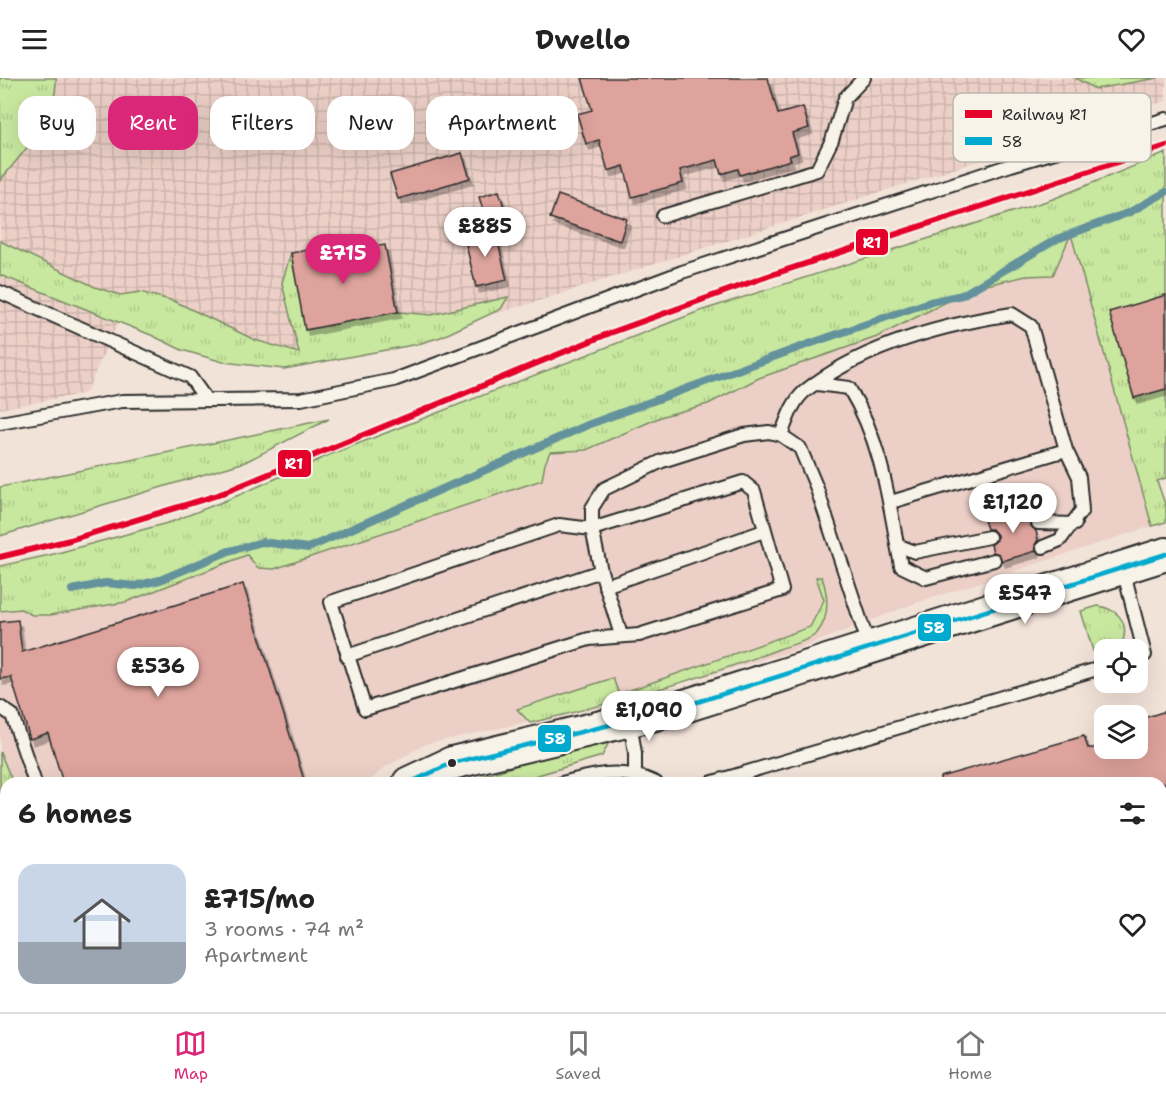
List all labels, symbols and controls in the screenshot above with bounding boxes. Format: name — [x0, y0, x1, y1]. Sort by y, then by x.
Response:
text: Dwello — [535, 21, 631, 58]
icon: menu — [18, 23, 51, 56]
icon: heart — [1115, 23, 1148, 56]
legend — [953, 93, 1151, 162]
chip: Buy — [18, 96, 96, 150]
chip: Rent — [108, 96, 198, 150]
chip: Filters — [210, 96, 315, 150]
chip: New — [327, 96, 414, 150]
chip: Apartment — [426, 96, 578, 150]
text: Railway R1 — [1002, 104, 1087, 125]
text: 58 — [1002, 131, 1023, 152]
pin: £885 — [449, 207, 521, 258]
text: £885 — [458, 213, 512, 239]
line badge: R1 — [855, 228, 889, 256]
text: R1 — [863, 232, 881, 253]
pin: £715 — [307, 234, 379, 285]
text: £715 — [319, 240, 367, 266]
line badge: R1 — [277, 449, 312, 478]
text: R1 — [285, 453, 303, 474]
pin: £1,120 — [964, 483, 1062, 534]
text: £1,120 — [983, 489, 1043, 515]
pin: £547 — [989, 574, 1061, 625]
text: £547 — [998, 580, 1052, 606]
line badge: 58 — [917, 613, 952, 642]
text: 58 — [923, 617, 945, 638]
map controls — [1094, 639, 1148, 759]
button: locate — [1094, 639, 1148, 693]
pin: £536 — [122, 647, 194, 698]
text: £536 — [131, 653, 185, 679]
pin: £1,090 — [600, 691, 698, 742]
text: £1,090 — [615, 697, 683, 723]
button: layers — [1094, 705, 1148, 759]
line badge: 58 — [537, 724, 572, 753]
text: 58 — [544, 728, 566, 749]
unlabelled marker — [446, 757, 458, 769]
text: 6 homes — [18, 796, 132, 831]
icon: filters — [1116, 797, 1149, 830]
text: £715/mo — [204, 881, 315, 916]
icon: home — [66, 888, 138, 960]
icon: heart — [1116, 908, 1149, 941]
text: 3 rooms · 74 m² — [204, 916, 364, 942]
text: Apartment — [204, 942, 308, 968]
tab: Map — [174, 1027, 208, 1084]
tab: Saved — [555, 1027, 601, 1084]
tab: Home — [948, 1027, 992, 1084]

